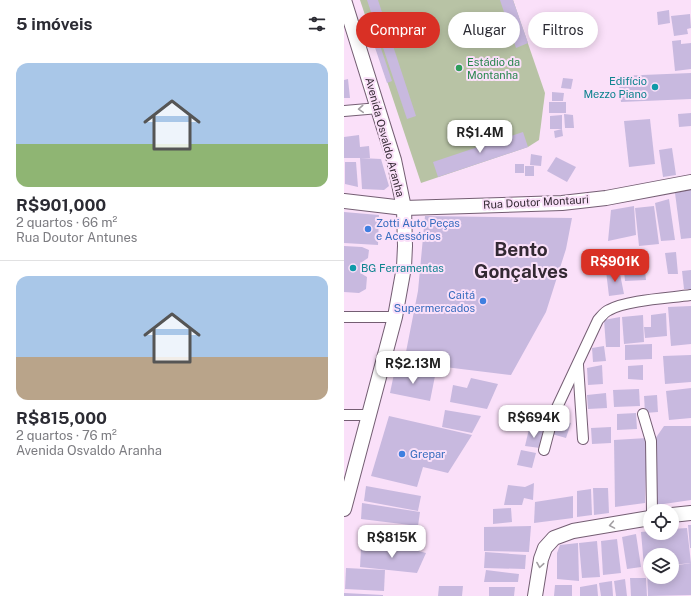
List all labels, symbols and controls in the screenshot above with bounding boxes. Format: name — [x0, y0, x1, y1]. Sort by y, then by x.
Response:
chip: Comprar — [356, 12, 440, 48]
chip: Alugar — [448, 12, 520, 48]
chip: Filtros — [528, 12, 598, 48]
icon: filters — [306, 13, 328, 35]
text: 5 imóveis — [16, 14, 93, 34]
place label: Estádio da Montanha — [467, 56, 520, 81]
marker: Estádio da Montanha — [454, 63, 464, 73]
place label: Edifício Mezzo Piano — [583, 75, 647, 100]
street label: Avenida Osvaldo Aranha — [363, 76, 407, 198]
marker: Edifício Mezzo Piano — [650, 82, 660, 92]
icon: home — [136, 89, 208, 161]
one-way arrow — [358, 105, 364, 114]
pin: R$1.4M — [447, 120, 513, 154]
text: R$1.4M — [456, 125, 504, 140]
street label: Rua Doutor Montauri — [483, 193, 589, 211]
text: R$901,000 — [16, 195, 106, 215]
text: 2 quartos · 66 m² — [16, 215, 117, 230]
place label: Zotti Auto Peças e Acessórios — [376, 217, 460, 242]
marker: Zotti Auto Peças e Acessórios — [363, 224, 373, 234]
text: Rua Doutor Antunes — [16, 230, 137, 245]
district label: Bento Gonçalves — [474, 238, 568, 282]
pin: R$901K — [582, 249, 648, 283]
text: R$901K — [590, 254, 640, 269]
place label: BG Ferramentas — [361, 262, 444, 274]
marker: BG Ferramentas — [348, 263, 358, 273]
place label: Caitá Supermercados — [394, 289, 475, 314]
marker: Caitá Supermercados — [478, 296, 488, 306]
icon: home — [136, 302, 208, 374]
pin: R$2.13M — [376, 351, 450, 385]
text: R$2.13M — [385, 356, 441, 371]
pin: R$694K — [501, 405, 567, 439]
text: R$815,000 — [16, 408, 107, 428]
text: R$694K — [508, 410, 560, 425]
text: 2 quartos · 76 m² — [16, 428, 117, 443]
text: Avenida Osvaldo Aranha — [16, 443, 162, 458]
place label: Grepar — [410, 448, 445, 460]
marker: Grepar — [397, 449, 407, 459]
map controls — [643, 504, 679, 584]
button: locate — [643, 504, 679, 540]
one-way arrow — [608, 520, 615, 528]
pin: R$815K — [359, 525, 425, 559]
text: R$815K — [367, 530, 417, 545]
button: layers — [643, 548, 679, 584]
one-way arrow — [536, 562, 545, 568]

